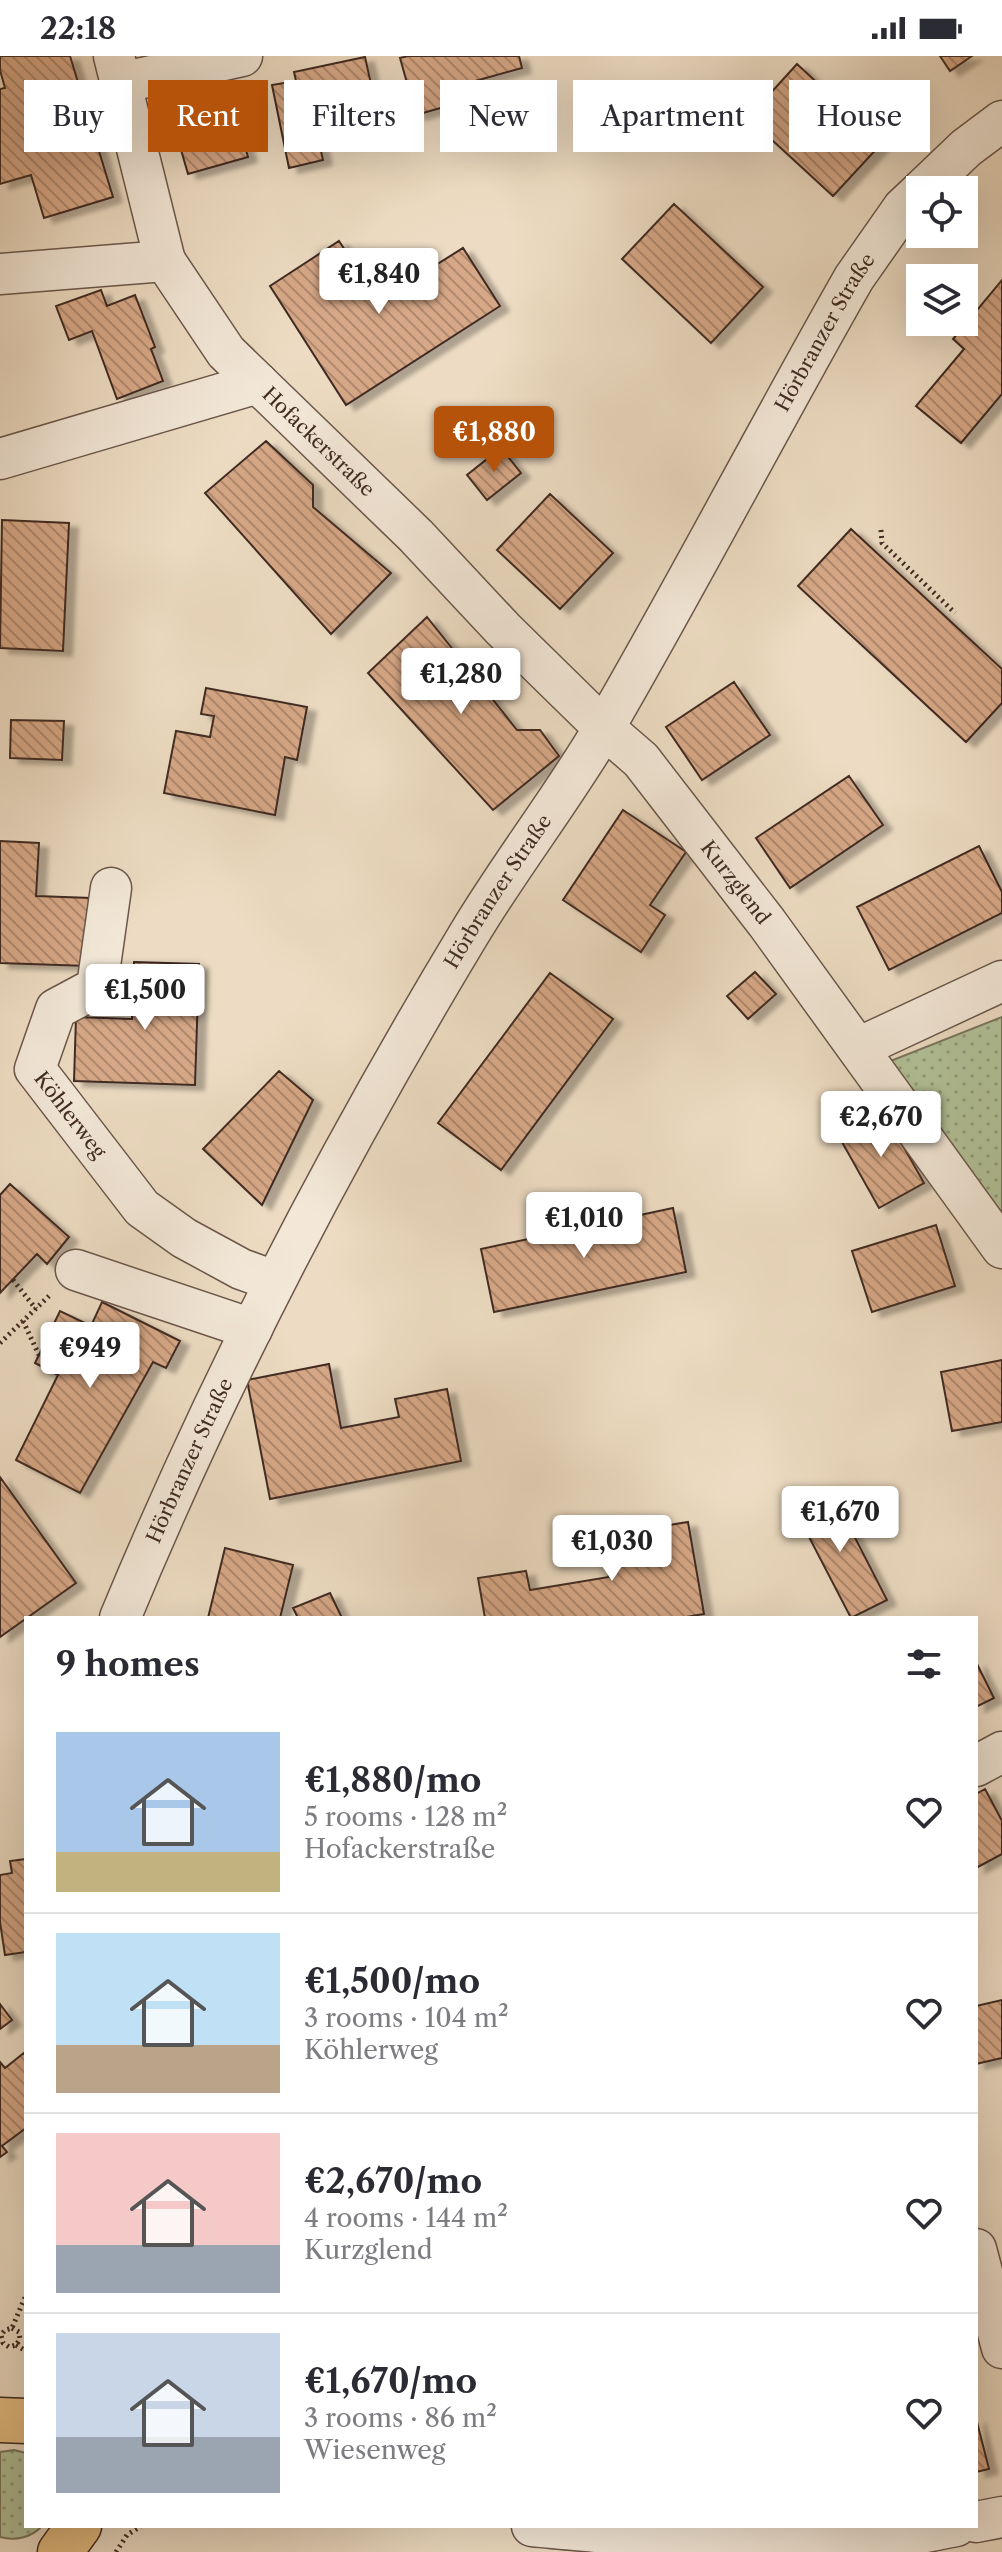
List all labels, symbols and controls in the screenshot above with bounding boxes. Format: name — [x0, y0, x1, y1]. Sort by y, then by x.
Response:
text: 22:18 — [40, 10, 116, 47]
chip: Buy — [24, 80, 132, 152]
chip: Rent — [148, 80, 268, 152]
chip: Filters — [284, 80, 424, 152]
chip: New — [440, 80, 557, 152]
chip: Apartment — [573, 80, 773, 152]
chip: House — [789, 80, 930, 152]
map controls — [906, 176, 978, 336]
button: locate — [906, 176, 978, 248]
pin: €1,840 — [314, 248, 444, 316]
street label: Hörbranzer Straße — [770, 248, 880, 416]
text: €1,840 — [337, 258, 421, 290]
button: layers — [906, 264, 978, 336]
street label: Hofackerstraße — [257, 382, 380, 502]
pin: €1,880 — [429, 406, 559, 474]
text: €1,880 — [452, 416, 536, 448]
pin: €1,280 — [396, 648, 526, 716]
text: €1,280 — [419, 658, 503, 690]
street label: Hörbranzer Straße — [439, 810, 557, 973]
street label: Kurzglend — [696, 836, 775, 929]
pin: €1,500 — [80, 964, 210, 1032]
text: €1,500 — [104, 974, 186, 1006]
street label: Köhlerweg — [29, 1067, 112, 1163]
pin: €2,670 — [816, 1091, 946, 1159]
text: €2,670 — [839, 1101, 923, 1133]
pin: €1,010 — [519, 1192, 649, 1260]
text: €1,010 — [544, 1202, 624, 1234]
pin: €949 — [43, 1322, 137, 1390]
text: €949 — [59, 1332, 121, 1364]
street label: Hörbranzer Straße — [141, 1374, 238, 1547]
pin: €1,670 — [775, 1486, 905, 1554]
text: €1,670 — [800, 1496, 880, 1528]
pin: €1,030 — [547, 1515, 677, 1583]
text: €1,030 — [571, 1525, 653, 1557]
icon: filters — [902, 1642, 946, 1686]
text: 9 homes — [56, 1643, 200, 1685]
text: €1,880/mo — [304, 1759, 481, 1801]
icon: home — [120, 1764, 216, 1860]
icon: heart — [902, 1790, 946, 1834]
text: 5 rooms · 128 m² — [304, 1801, 507, 1833]
text: Hofackerstraße — [304, 1833, 495, 1865]
text: €1,500/mo — [304, 1960, 480, 2002]
icon: home — [120, 1965, 216, 2061]
icon: heart — [902, 1991, 946, 2035]
text: 3 rooms · 104 m² — [304, 2002, 509, 2034]
text: Köhlerweg — [304, 2034, 438, 2066]
text: €2,670/mo — [304, 2160, 482, 2202]
icon: home — [120, 2165, 216, 2261]
icon: heart — [902, 2191, 946, 2235]
text: 4 rooms · 144 m² — [304, 2202, 508, 2234]
text: Kurzglend — [304, 2234, 433, 2266]
text: €1,670/mo — [304, 2360, 477, 2402]
icon: home — [120, 2365, 216, 2461]
icon: heart — [902, 2391, 946, 2435]
text: 3 rooms · 86 m² — [304, 2402, 497, 2434]
text: Wiesenweg — [304, 2434, 446, 2466]

